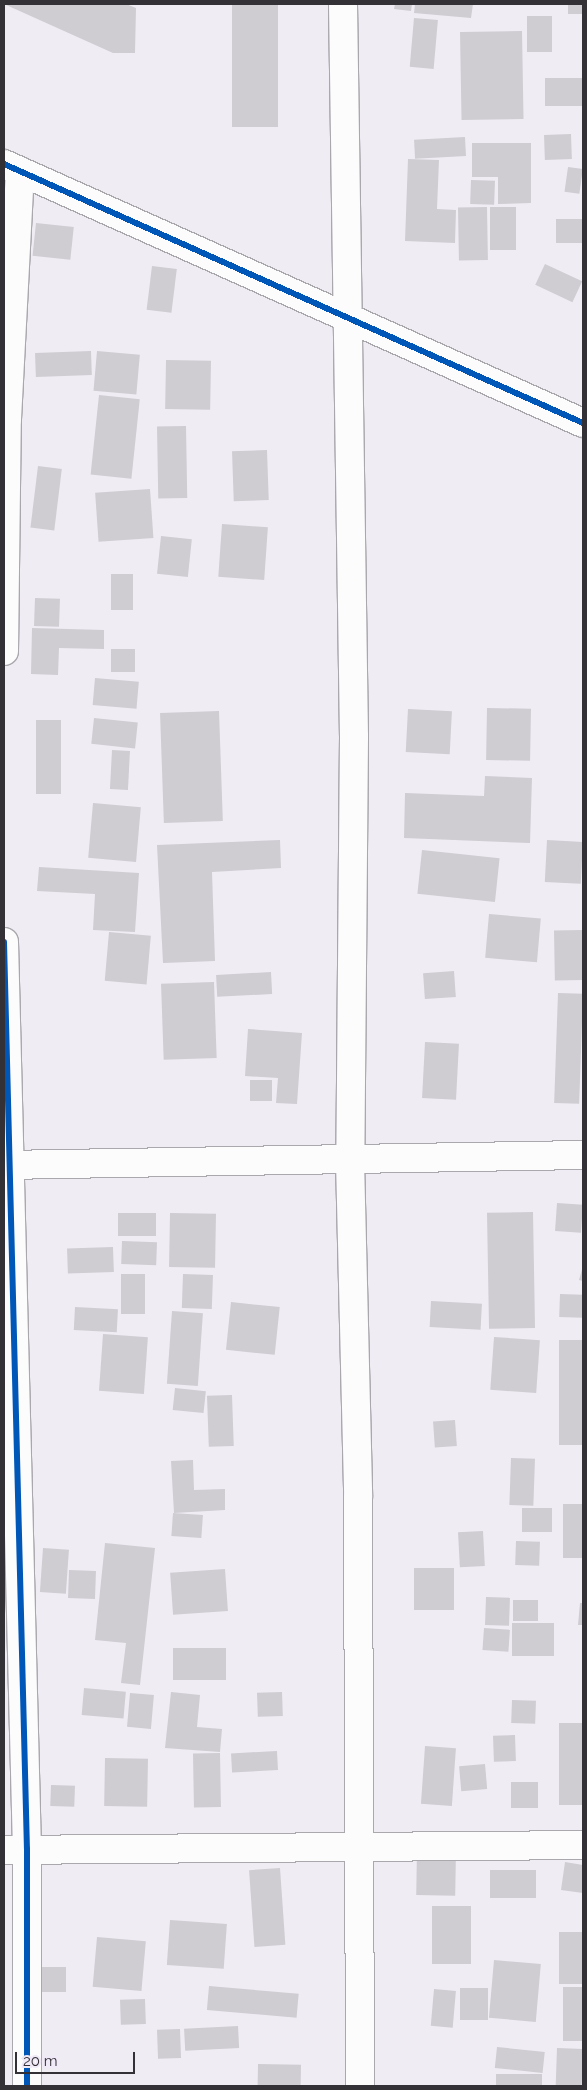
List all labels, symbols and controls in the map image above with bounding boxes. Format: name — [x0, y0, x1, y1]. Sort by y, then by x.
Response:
scale bar — [18, 2042, 138, 2074]
text: 20 m — [23, 2052, 58, 2070]

